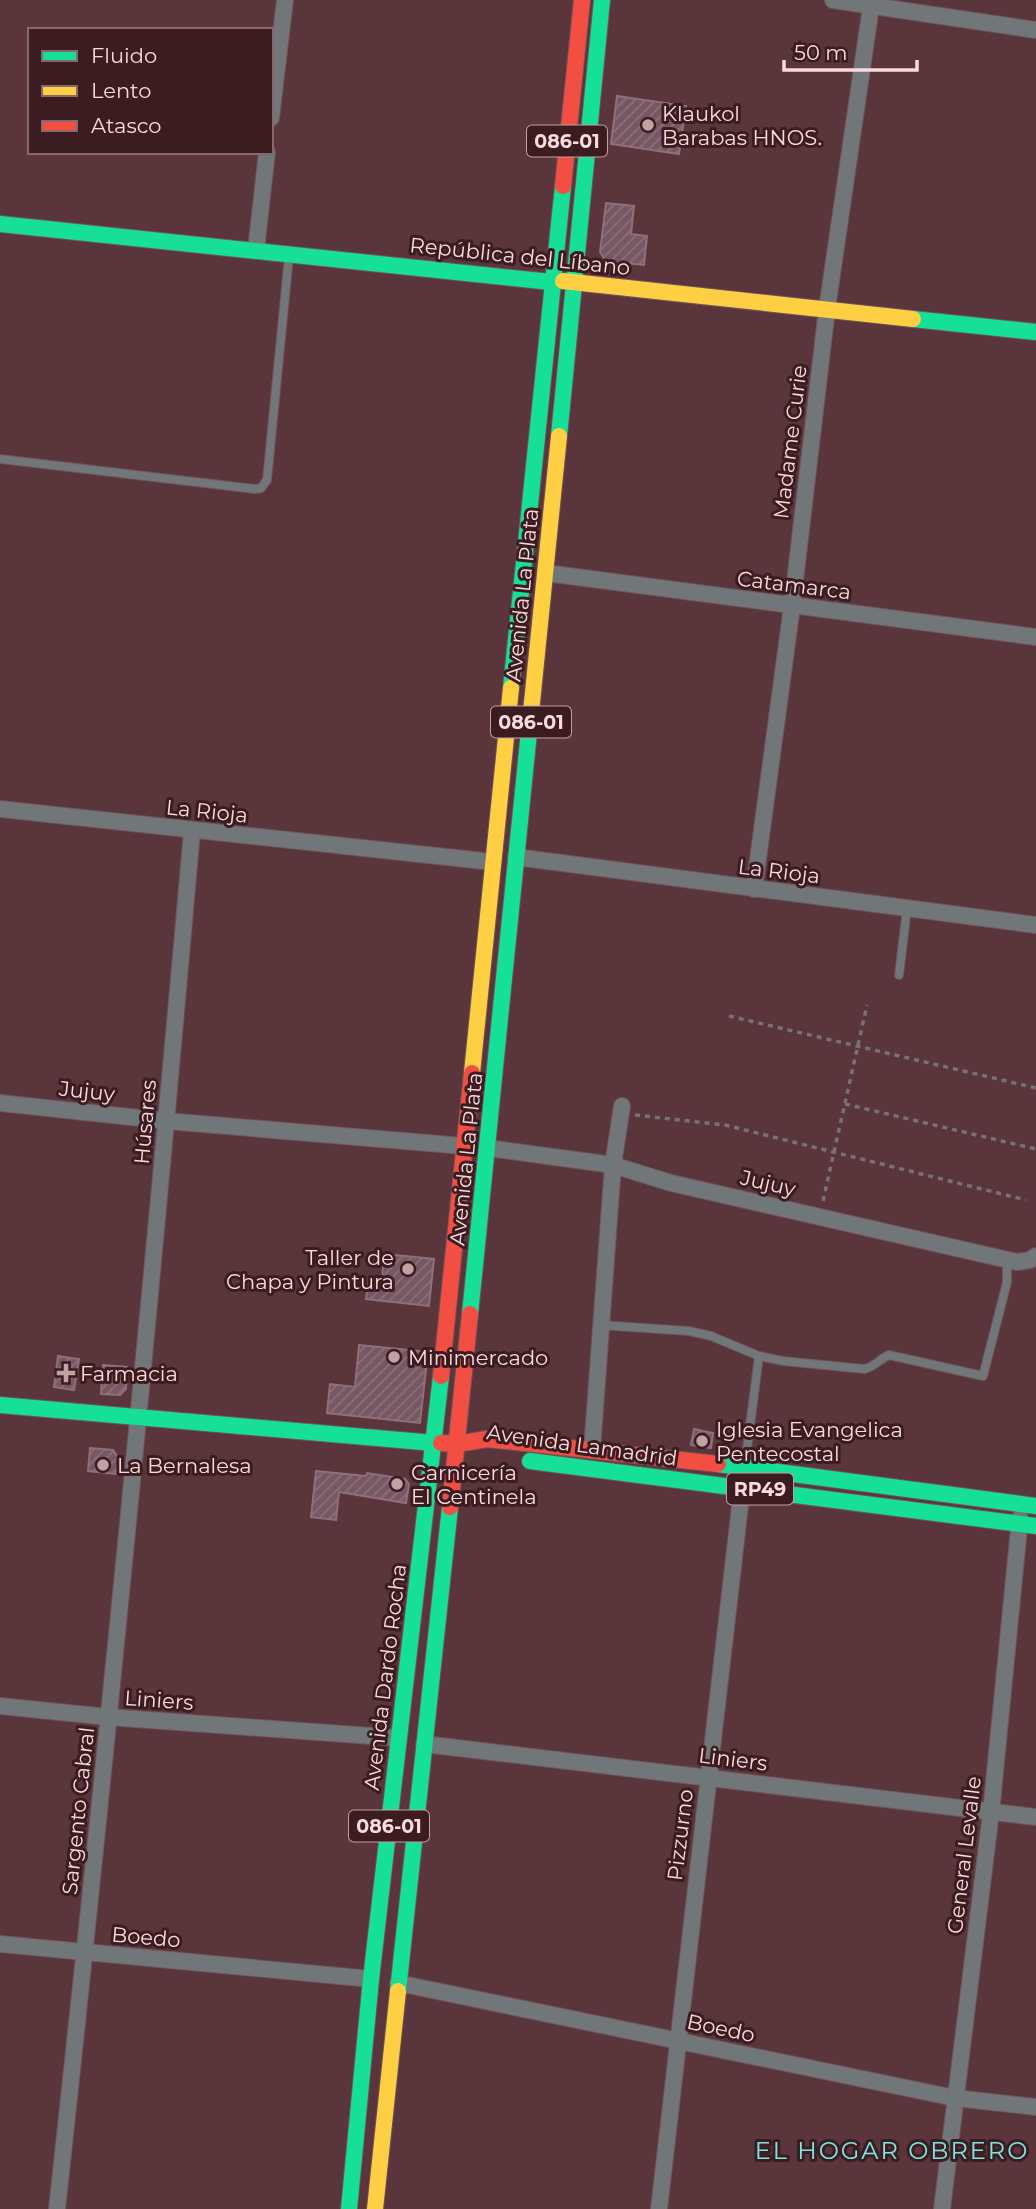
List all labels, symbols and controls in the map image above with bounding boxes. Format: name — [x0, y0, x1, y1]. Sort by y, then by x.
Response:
legend — [28, 28, 273, 154]
scale bar — [784, 28, 917, 72]
text: 50 m — [794, 40, 848, 65]
text: Fluido — [91, 43, 157, 68]
text: Lento — [91, 78, 151, 103]
place label: Klaukol Barabas HNOS. — [662, 101, 822, 150]
text: Atasco — [91, 113, 162, 138]
marker: Klaukol Barabas HNOS. — [640, 117, 656, 133]
road number: 086-01 — [527, 125, 607, 156]
street label: República del Líbano — [409, 232, 631, 280]
street label: Madame Curie — [768, 364, 812, 520]
street label: Avenida La Plata — [500, 507, 544, 683]
street label: Catamarca — [736, 566, 852, 604]
road number: 086-01 — [491, 706, 571, 737]
street label: La Rioja — [165, 794, 249, 828]
street label: La Rioja — [737, 854, 821, 888]
street label: Avenida La Plata — [444, 1071, 488, 1247]
street label: Jujuy — [57, 1076, 117, 1106]
street label: Húsares — [129, 1079, 161, 1165]
street label: Jujuy — [737, 1164, 799, 1202]
place label: Taller de Chapa y Pintura — [226, 1245, 394, 1294]
marker: Taller de Chapa y Pintura — [400, 1261, 416, 1277]
place label: Minimercado — [408, 1345, 548, 1370]
marker: Minimercado — [386, 1349, 402, 1365]
place label: Farmacia — [80, 1361, 178, 1386]
marker: Farmacia — [58, 1365, 74, 1381]
place label: Iglesia Evangelica Pentecostal — [716, 1417, 903, 1466]
street label: Avenida Lamadrid — [485, 1419, 679, 1471]
marker: Iglesia Evangelica Pentecostal — [694, 1433, 710, 1449]
place label: La Bernalesa — [117, 1453, 252, 1478]
marker: La Bernalesa — [95, 1457, 111, 1473]
place label: Carnicería El Centinela — [411, 1460, 537, 1509]
road number: RP49 — [727, 1474, 793, 1504]
marker: Carnicería El Centinela — [389, 1476, 405, 1492]
street label: Avenida Dardo Rocha — [359, 1563, 411, 1791]
street label: Liniers — [124, 1685, 194, 1715]
street label: Sargento Cabral — [57, 1726, 99, 1896]
street label: Liniers — [697, 1742, 769, 1776]
street label: General Levalle — [942, 1775, 986, 1935]
street label: Pizzurno — [662, 1788, 698, 1882]
road number: 086-01 — [349, 1810, 429, 1842]
street label: Boedo — [110, 1922, 182, 1952]
street label: Boedo — [685, 2009, 757, 2047]
district label: EL HOGAR OBRERO — [755, 2136, 1029, 2165]

